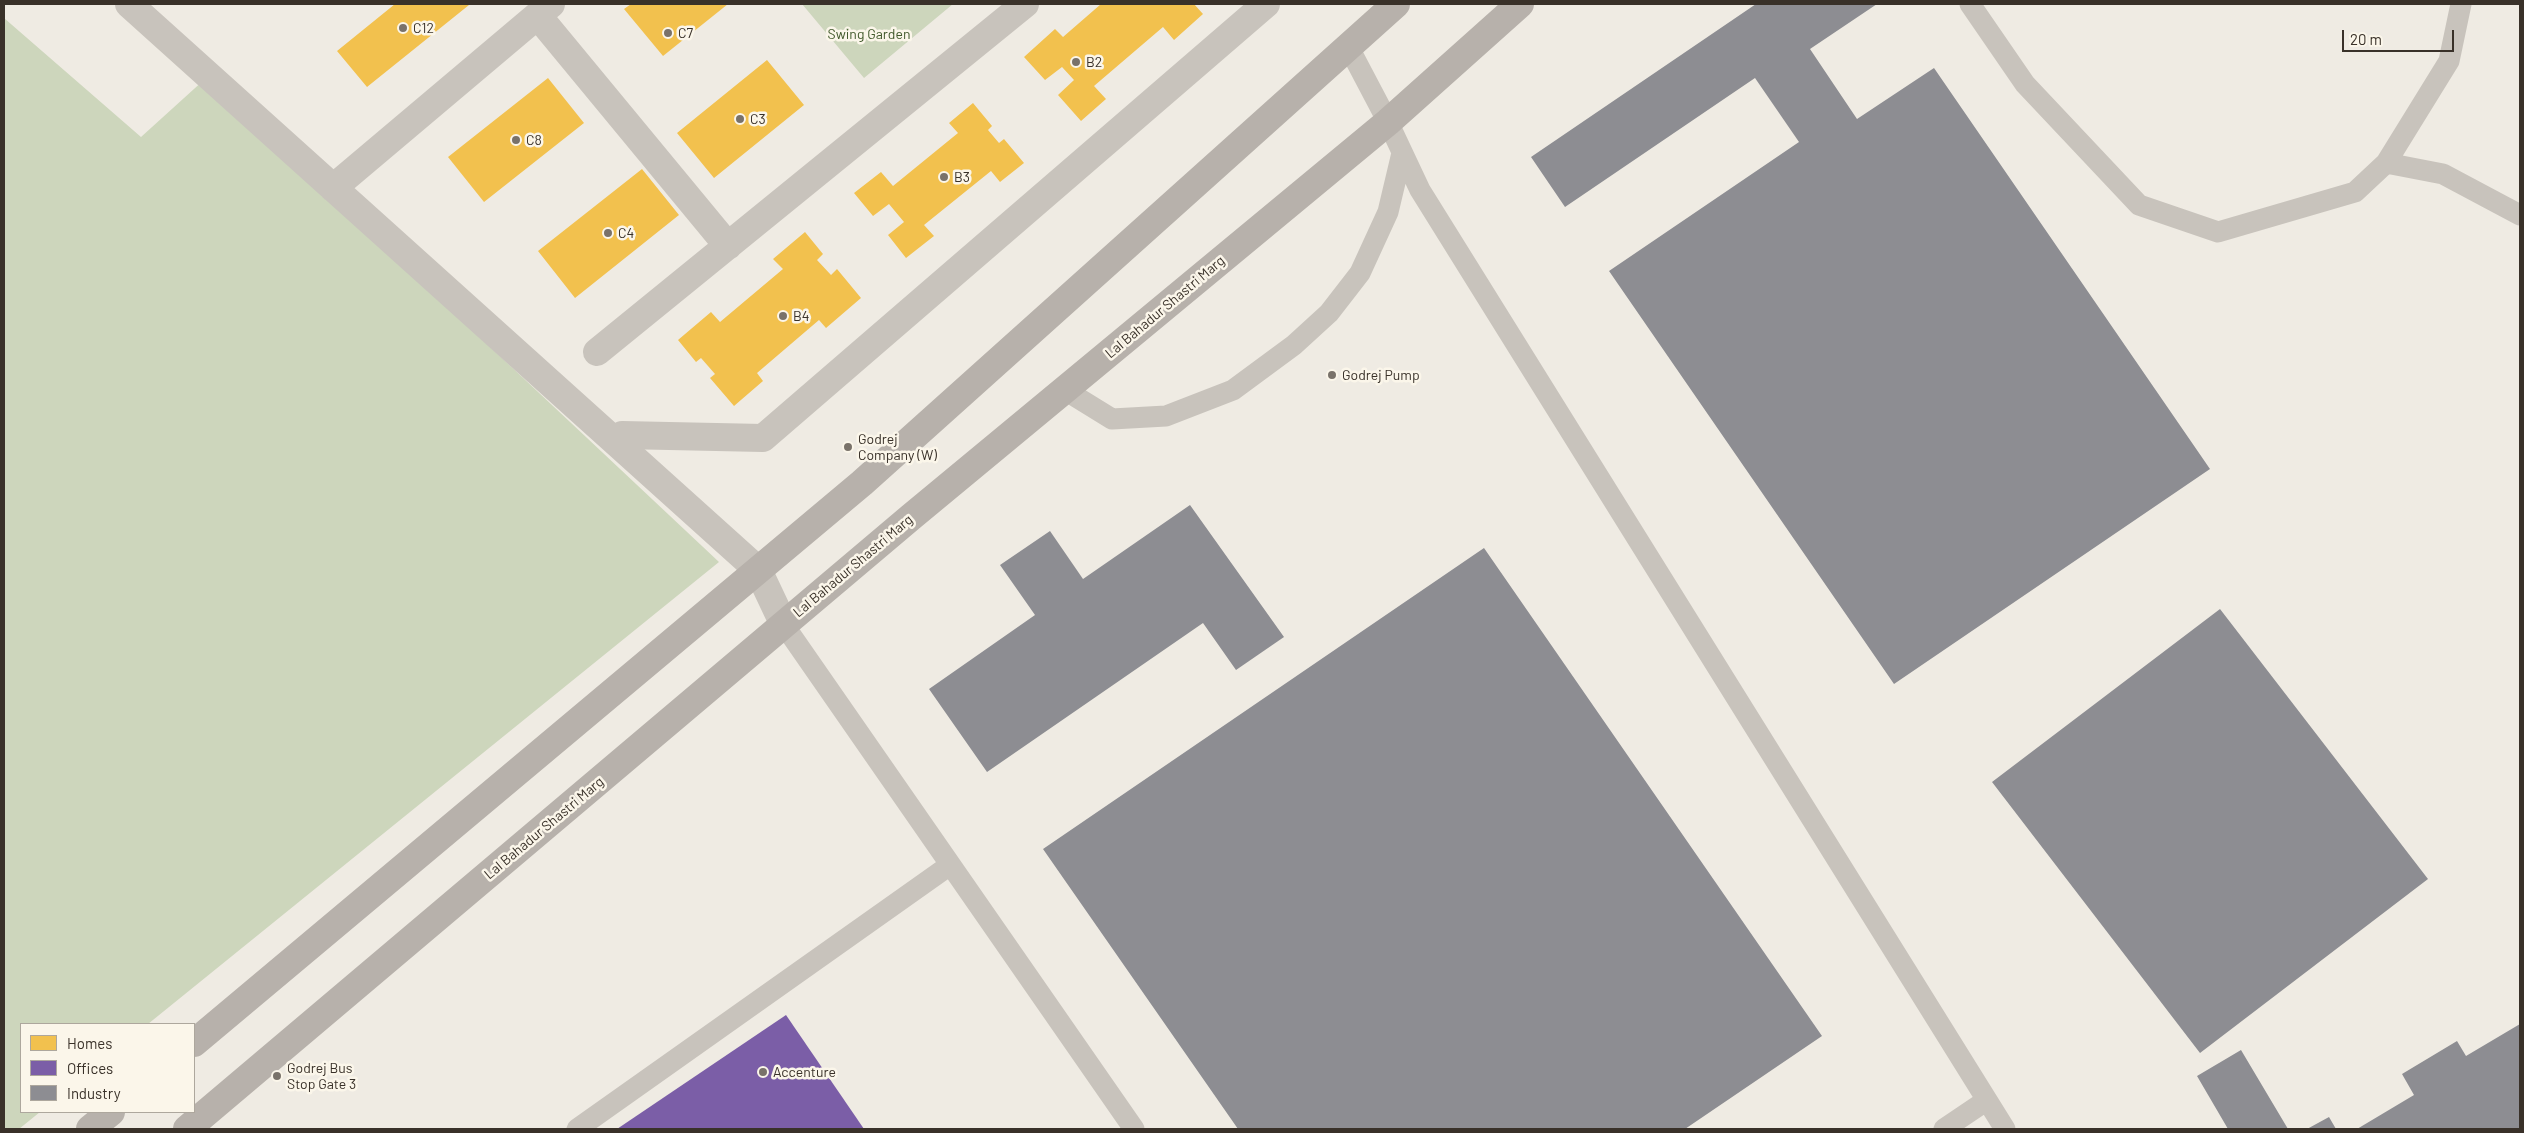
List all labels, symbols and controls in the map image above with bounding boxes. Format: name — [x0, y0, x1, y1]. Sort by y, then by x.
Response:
place label: C12 — [413, 20, 434, 36]
scale bar — [2344, 20, 2456, 52]
marker: C12 — [397, 22, 409, 34]
place label: C7 — [678, 25, 693, 41]
park label: Swing Garden — [828, 26, 910, 42]
marker: C7 — [662, 27, 674, 39]
text: 20 m — [2350, 30, 2382, 48]
place label: B2 — [1086, 54, 1102, 70]
marker: B2 — [1070, 56, 1082, 68]
place label: C3 — [750, 111, 766, 127]
marker: C3 — [734, 113, 746, 125]
place label: C8 — [526, 132, 542, 148]
marker: C8 — [510, 134, 522, 146]
place label: B3 — [954, 169, 970, 185]
marker: B3 — [938, 171, 950, 183]
place label: C4 — [618, 225, 634, 241]
marker: C4 — [602, 227, 614, 239]
street label: Lal Bahadur Shastri Marg — [1102, 252, 1228, 362]
place label: B4 — [793, 308, 809, 324]
marker: B4 — [777, 310, 789, 322]
place label: Godrej Pump — [1342, 367, 1420, 383]
marker: Godrej Pump — [1326, 369, 1338, 381]
place label: Godrej Company (W) — [858, 431, 937, 464]
marker: Godrej Company (W) — [842, 441, 854, 453]
street label: Lal Bahadur Shastri Marg — [790, 511, 916, 621]
street label: Lal Bahadur Shastri Marg — [481, 773, 607, 883]
legend — [20, 1023, 195, 1113]
text: Homes — [67, 1034, 112, 1052]
text: Offices — [67, 1059, 113, 1077]
place label: Godrej Bus Stop Gate 3 — [287, 1060, 356, 1092]
place label: Accenture — [773, 1064, 836, 1080]
marker: Accenture — [757, 1066, 769, 1078]
marker: Godrej Bus Stop Gate 3 — [271, 1070, 283, 1082]
text: Industry — [67, 1084, 121, 1102]

